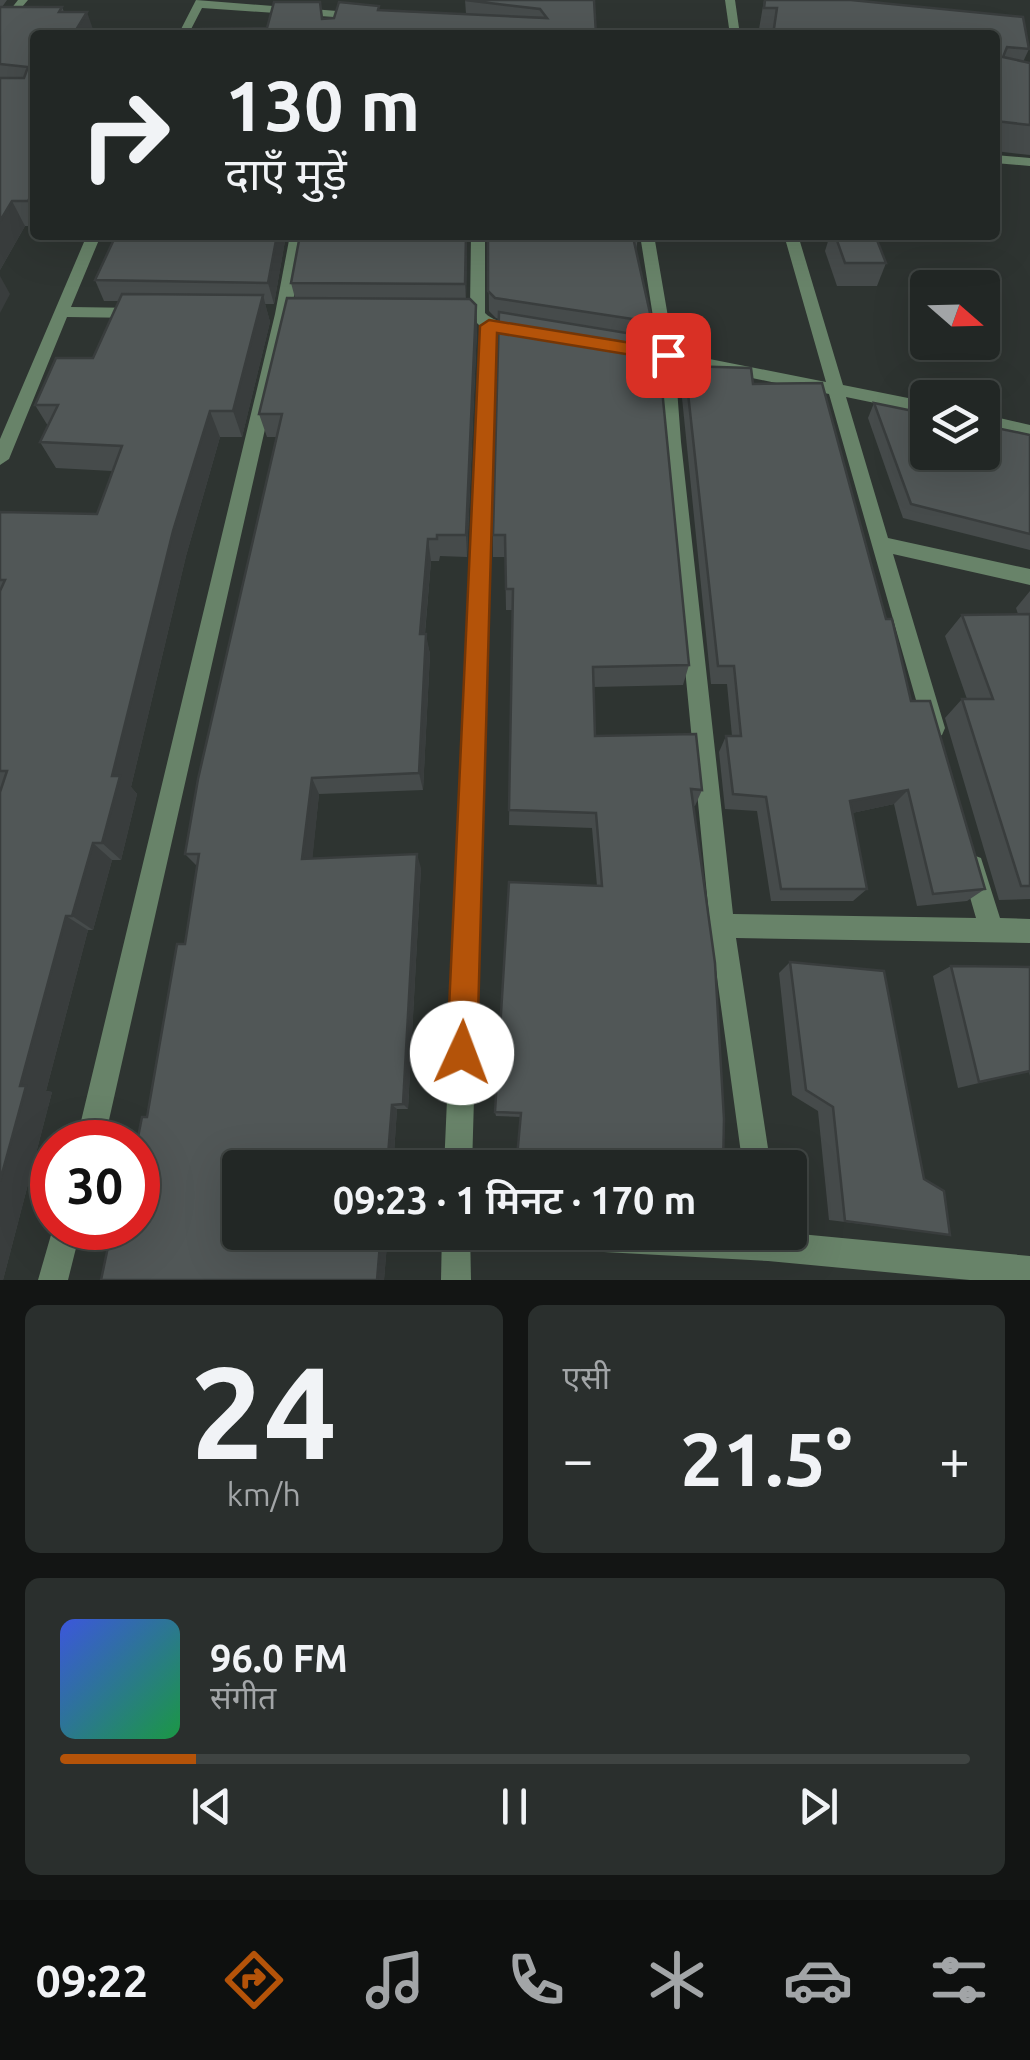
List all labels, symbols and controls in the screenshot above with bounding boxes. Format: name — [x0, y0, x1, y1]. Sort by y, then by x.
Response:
text: 130 m — [225, 66, 420, 144]
icon: right — [60, 70, 190, 200]
text: दाएँ मुड़ें — [225, 148, 347, 199]
north arrow — [910, 270, 1000, 360]
map controls — [910, 270, 1000, 470]
pin — [626, 313, 711, 398]
icon: arrive — [641, 328, 696, 383]
button: layers — [910, 380, 1000, 470]
position arrow — [410, 1001, 514, 1105]
speed limit sign: 30 — [30, 1120, 160, 1250]
text: 09:23 · 1 मिनट · 170 m — [333, 1179, 696, 1221]
text: 24 — [190, 1338, 337, 1484]
text: एसी — [563, 1359, 610, 1395]
text: 21.5° — [680, 1416, 852, 1500]
text: − — [563, 1428, 594, 1489]
text: + — [939, 1428, 970, 1489]
text: km/h — [227, 1476, 301, 1512]
text: 96.0 FM — [210, 1637, 348, 1679]
text: संगीत — [210, 1679, 276, 1715]
icon: previous — [184, 1779, 239, 1834]
icon: pause — [487, 1779, 542, 1834]
icon: next — [791, 1779, 846, 1834]
icon: directions — [219, 1945, 289, 2015]
icon: music — [360, 1945, 430, 2015]
icon: phone — [501, 1945, 571, 2015]
icon: climate — [642, 1945, 712, 2015]
icon: car — [783, 1945, 853, 2015]
icon: filters — [924, 1945, 994, 2015]
text: 09:22 — [36, 1955, 148, 2006]

